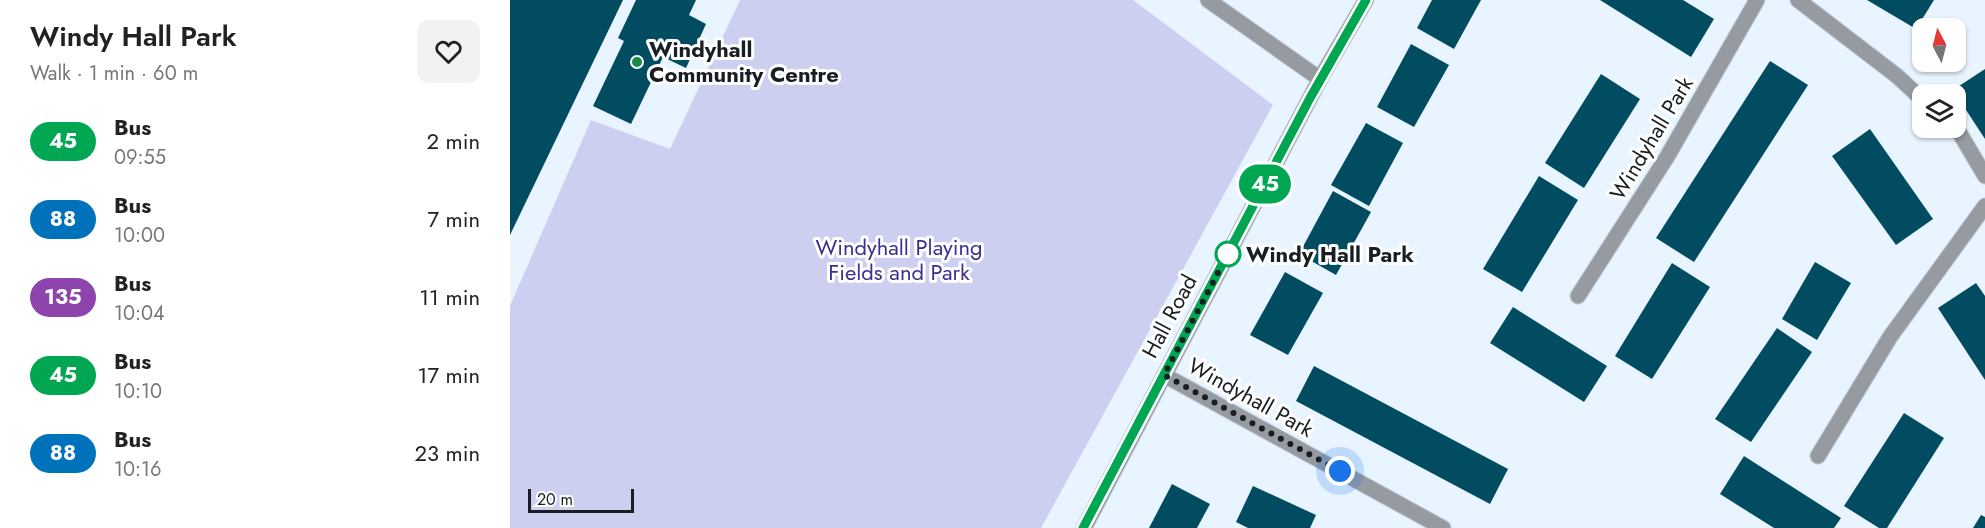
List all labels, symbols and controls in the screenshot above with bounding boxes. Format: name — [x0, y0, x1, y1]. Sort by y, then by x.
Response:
text: Windy Hall Park — [30, 16, 237, 57]
north arrow — [1912, 18, 1966, 72]
map controls — [1912, 18, 1966, 138]
button: heart — [417, 20, 480, 83]
place label: Windyhall Community Centre — [649, 33, 839, 90]
marker: Windyhall Community Centre — [630, 55, 644, 69]
text: Walk · 1 min · 60 m — [30, 59, 198, 88]
street label: Windyhall Park — [1601, 70, 1701, 206]
button: layers — [1912, 84, 1966, 138]
text: Bus — [114, 111, 151, 143]
text: 2 min — [426, 125, 480, 157]
text: 45 — [49, 126, 77, 156]
text: 09:55 — [114, 143, 166, 172]
line badge: 45 — [1238, 164, 1292, 204]
text: 45 — [1251, 169, 1279, 199]
text: Bus — [114, 189, 151, 221]
text: 7 min — [427, 203, 480, 235]
text: 88 — [50, 204, 76, 234]
text: 10:00 — [114, 221, 165, 250]
park label: Windyhall Playing Fields and Park — [815, 231, 983, 288]
place label: Windy Hall Park — [1246, 238, 1414, 270]
marker: Windy Hall Park — [1215, 241, 1241, 267]
text: Bus — [114, 267, 151, 299]
street label: Hall Road — [1134, 269, 1204, 363]
text: 11 min — [419, 281, 480, 313]
text: 135 — [44, 282, 82, 312]
text: 10:04 — [114, 299, 165, 328]
text: Bus — [114, 345, 151, 377]
street label: Windyhall Park — [1182, 349, 1320, 445]
text: 17 min — [418, 359, 480, 391]
text: 45 — [49, 360, 77, 390]
text: 10:10 — [114, 377, 162, 406]
text: Bus — [114, 423, 151, 455]
text: 23 min — [414, 437, 480, 469]
text: 88 — [50, 438, 76, 468]
text: 10:16 — [114, 455, 162, 484]
your location — [1325, 456, 1355, 486]
scale bar — [528, 486, 634, 514]
text: 20 m — [537, 488, 573, 511]

